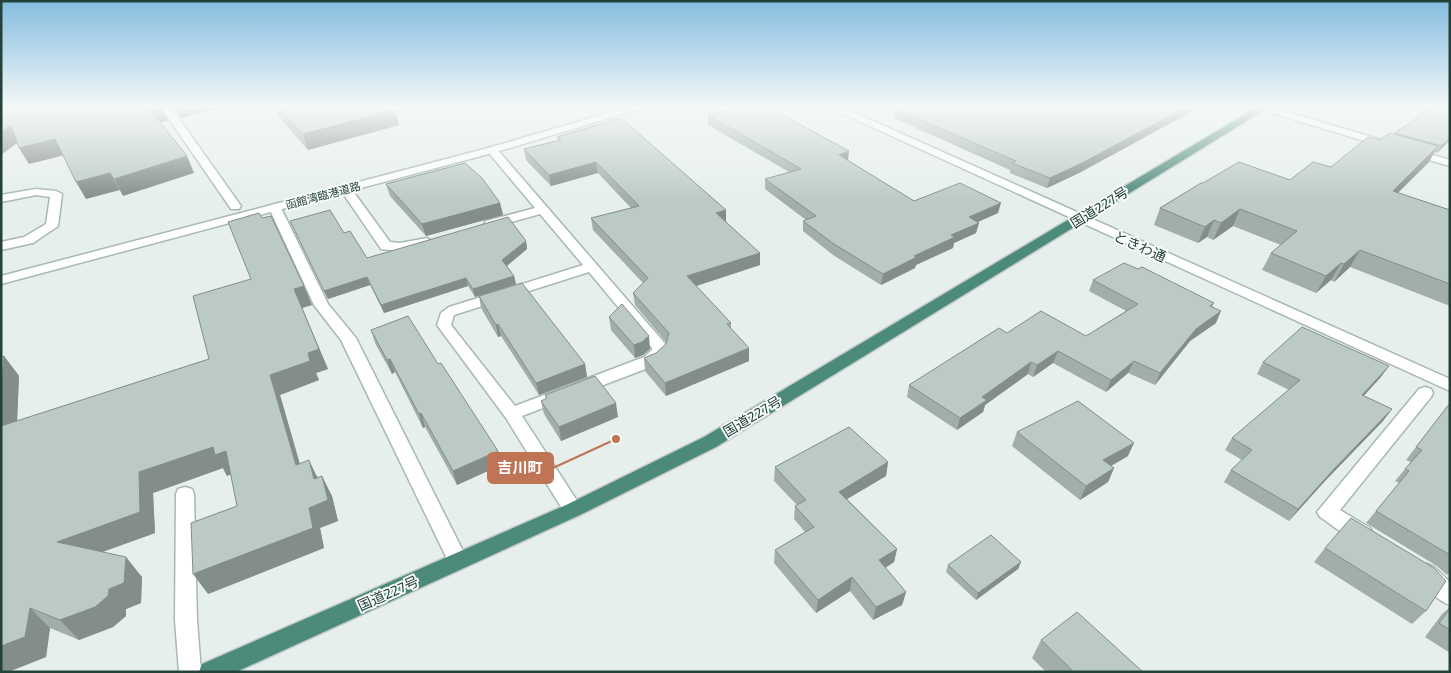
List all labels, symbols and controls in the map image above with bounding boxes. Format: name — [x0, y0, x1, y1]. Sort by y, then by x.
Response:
street label: 函館湾臨港道路 — [284, 179, 362, 211]
street label: 国道227号 — [1067, 183, 1131, 231]
street label: ときわ通 — [1111, 227, 1169, 265]
street label: 国道227号 — [720, 392, 784, 440]
callout: 吉川町 — [488, 453, 553, 483]
text: 吉川町 — [497, 458, 543, 476]
street label: 国道227号 — [355, 572, 421, 614]

